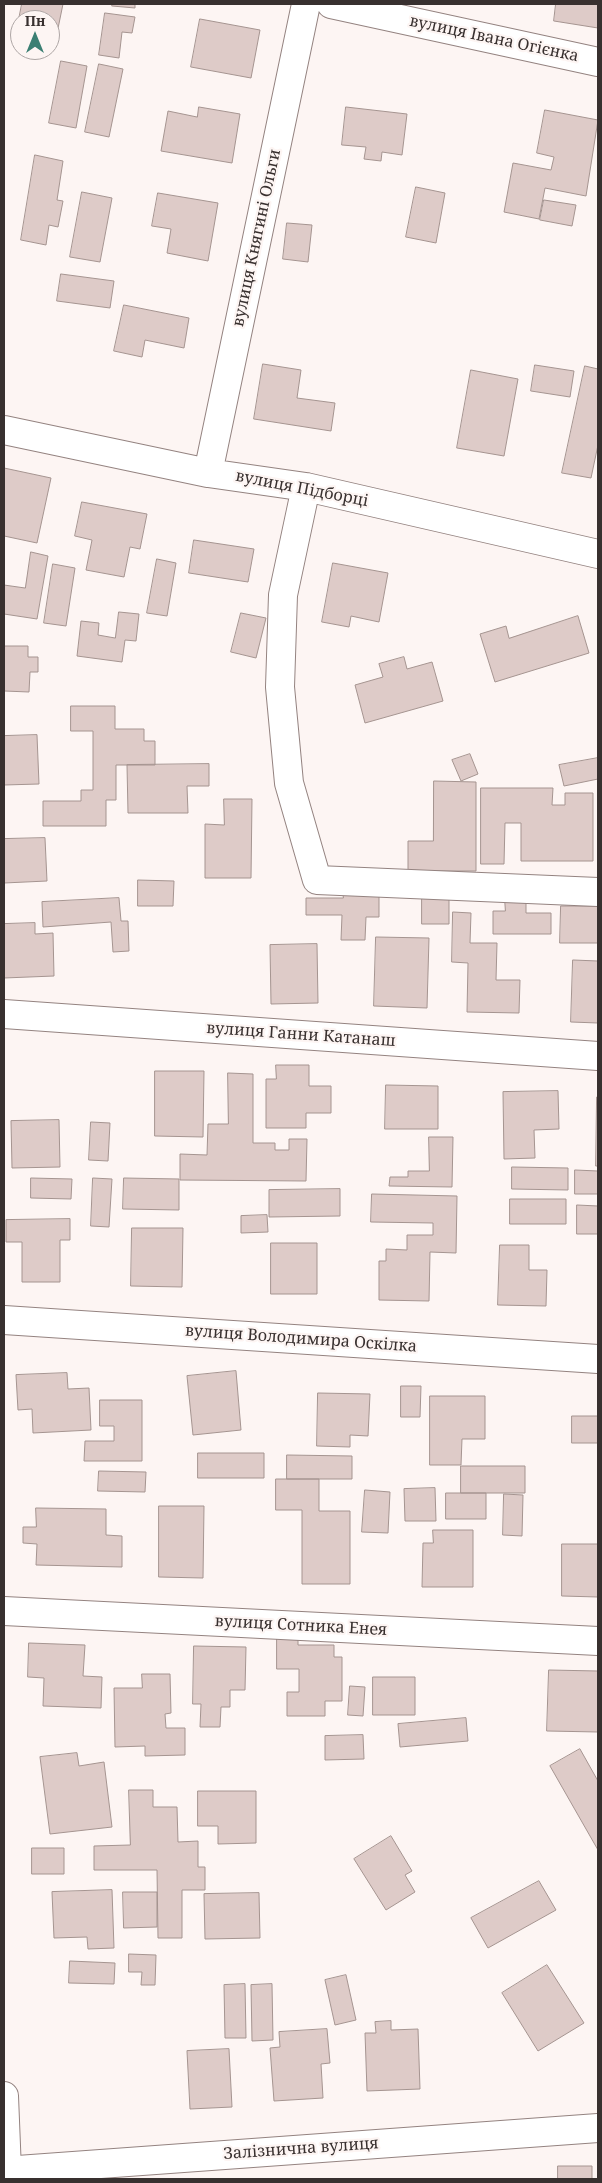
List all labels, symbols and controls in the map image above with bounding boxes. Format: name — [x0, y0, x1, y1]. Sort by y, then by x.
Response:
north arrow — [10, 10, 60, 60]
text: Пн — [25, 11, 45, 30]
street label: вулиця Івана Огієнка — [408, 12, 580, 66]
street label: вулиця Княгині Ольги — [229, 148, 285, 328]
street label: вулиця Підборці — [234, 467, 370, 511]
street label: вулиця Ганни Катанаш — [206, 1019, 396, 1051]
street label: вулиця Володимира Оскілка — [184, 1321, 418, 1357]
street label: вулиця Сотника Енея — [214, 1612, 388, 1640]
street label: Залізнична вулиця — [223, 2134, 379, 2164]

